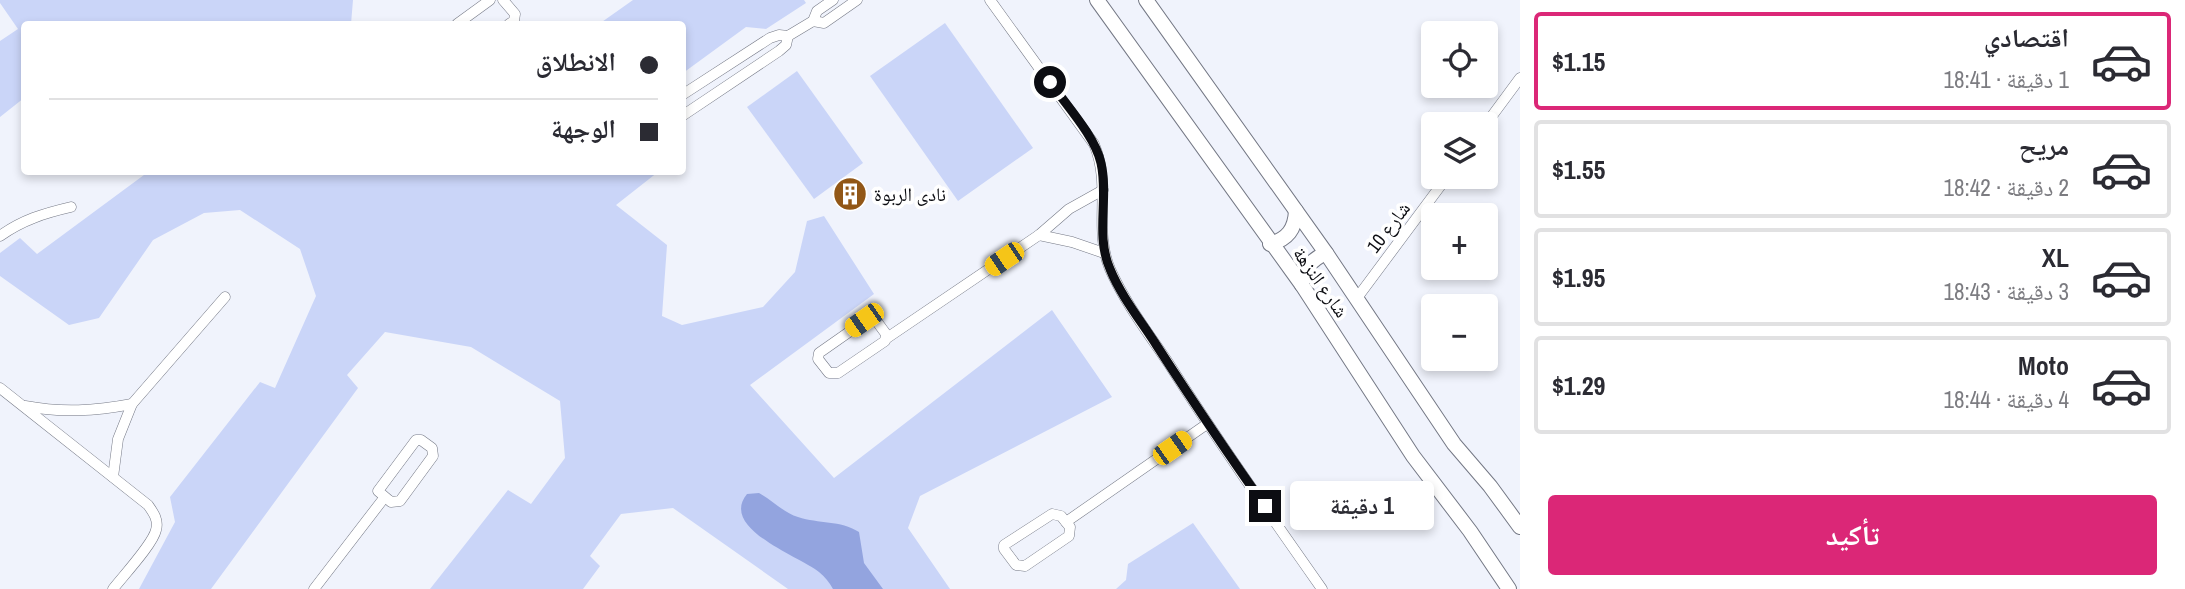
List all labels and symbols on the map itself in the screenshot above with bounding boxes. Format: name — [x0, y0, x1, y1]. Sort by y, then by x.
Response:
route start — [1034, 66, 1066, 98]
building icon: نادى الربوة — [831, 175, 869, 213]
place label: نادى الربوة — [874, 181, 946, 207]
street label: شارع 10 — [1360, 196, 1416, 258]
car — [981, 239, 1028, 279]
street label: شارع النزهة — [1287, 242, 1355, 322]
car — [841, 299, 888, 341]
car — [1149, 427, 1196, 469]
callout: 1 دقيقة — [1290, 482, 1433, 530]
route end — [1249, 490, 1281, 522]

